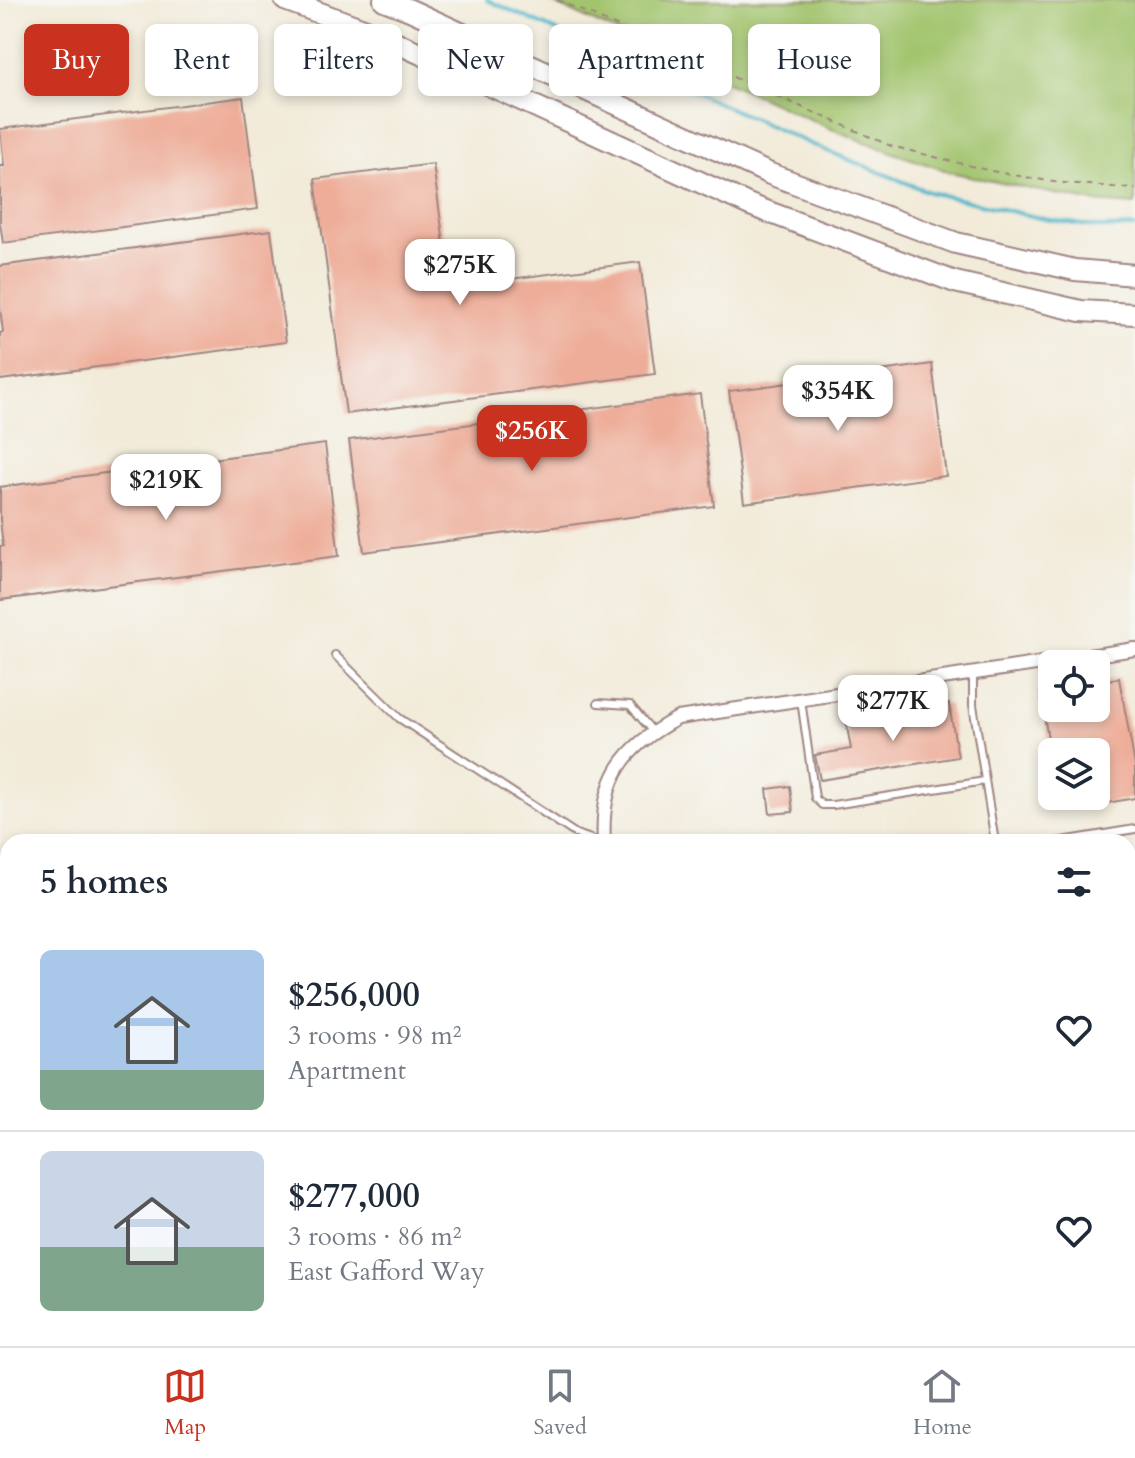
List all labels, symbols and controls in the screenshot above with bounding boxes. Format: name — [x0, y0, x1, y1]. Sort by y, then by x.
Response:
chip: Buy — [24, 24, 129, 96]
chip: Rent — [145, 24, 258, 96]
chip: Filters — [274, 24, 402, 96]
chip: New — [418, 24, 533, 96]
chip: Apartment — [549, 24, 732, 96]
chip: House — [748, 24, 880, 96]
pin: $275K — [404, 239, 516, 307]
text: $275K — [423, 247, 497, 282]
pin: $354K — [782, 365, 894, 433]
text: $354K — [801, 373, 875, 408]
pin: $256K — [476, 405, 588, 473]
text: $256K — [495, 413, 569, 448]
pin: $219K — [110, 454, 222, 522]
text: $219K — [129, 462, 203, 497]
map controls — [1038, 650, 1110, 810]
button: locate — [1038, 650, 1110, 722]
pin: $277K — [837, 675, 949, 743]
text: $277K — [856, 683, 930, 718]
button: layers — [1038, 738, 1110, 810]
text: 5 homes — [40, 859, 168, 905]
icon: filters — [1052, 860, 1096, 904]
text: $256,000 — [288, 972, 420, 1018]
icon: home — [104, 982, 200, 1078]
icon: heart — [1052, 1008, 1096, 1052]
text: 3 rooms · 98 m² — [288, 1018, 461, 1053]
text: Apartment — [288, 1053, 406, 1088]
text: $277,000 — [288, 1173, 420, 1219]
icon: home — [104, 1183, 200, 1279]
icon: heart — [1052, 1209, 1096, 1253]
text: 3 rooms · 86 m² — [288, 1219, 461, 1254]
text: East Gafford Way — [288, 1254, 485, 1289]
tab: Map — [163, 1364, 207, 1442]
tab: Saved — [533, 1364, 587, 1442]
tab: Home — [913, 1364, 972, 1442]

